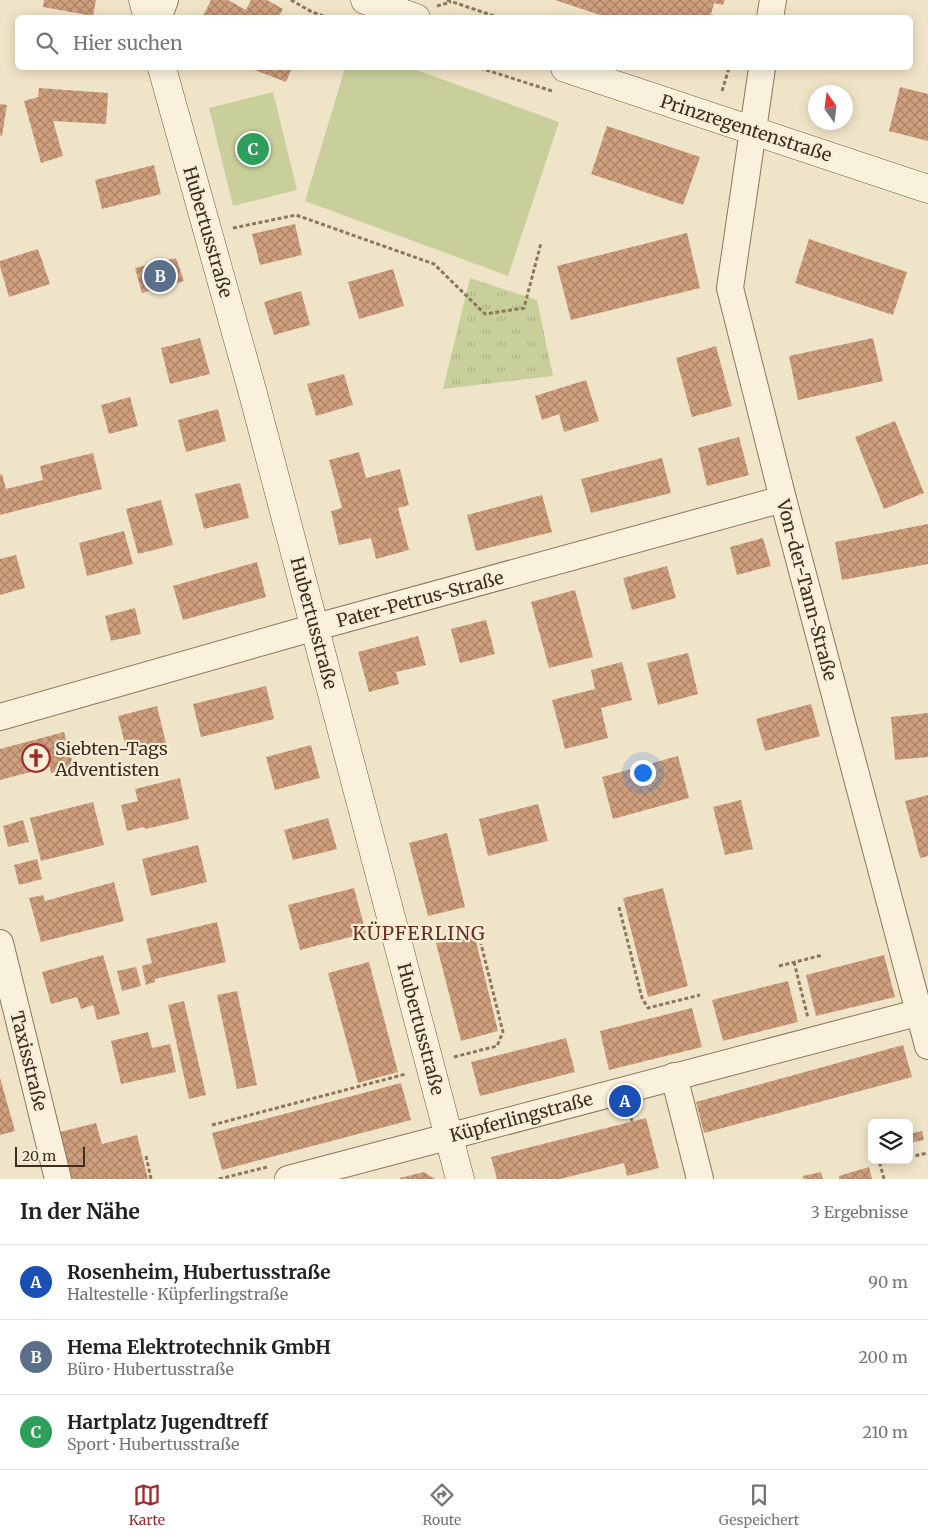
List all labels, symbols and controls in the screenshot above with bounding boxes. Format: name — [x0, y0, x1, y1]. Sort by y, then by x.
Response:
search box — [15, 15, 913, 70]
icon: search — [33, 29, 61, 57]
text: Hier suchen — [73, 31, 183, 55]
north arrow — [808, 85, 853, 130]
street label: Prinzregentenstraße — [657, 89, 835, 167]
pin: C — [237, 130, 269, 168]
street label: Hubertusstraße — [178, 164, 238, 300]
pin: B — [144, 257, 176, 295]
street label: Von-der-Tann-Straße — [771, 496, 842, 683]
street label: Hubertusstraße — [285, 554, 343, 692]
street label: Pater-Petrus-Straße — [334, 566, 506, 632]
place label: Siebten-Tags Adventisten — [54, 737, 168, 781]
church icon: Siebten-Tags Adventisten — [21, 743, 51, 773]
your location — [630, 760, 656, 786]
district label: KÜPFERLING — [352, 921, 486, 945]
street label: Hubertusstraße — [392, 960, 450, 1098]
street label: Taxisstraße — [5, 1009, 53, 1113]
pin: A — [609, 1082, 641, 1120]
street label: Küpferlingstraße — [447, 1087, 595, 1147]
map controls — [868, 1119, 913, 1164]
button: layers — [868, 1119, 913, 1164]
scale bar — [15, 1144, 85, 1167]
text: 20 m — [22, 1147, 56, 1165]
text: In der Nähe — [20, 1198, 140, 1225]
text: 3 Ergebnisse — [811, 1202, 908, 1222]
text: Rosenheim, Hubertusstraße — [67, 1260, 331, 1284]
text: A — [30, 1272, 42, 1292]
text: 90 m — [868, 1272, 908, 1292]
text: Haltestelle · Küpferlingstraße — [67, 1284, 288, 1304]
text: Hema Elektrotechnik GmbH — [67, 1335, 331, 1359]
text: B — [30, 1347, 42, 1367]
text: 200 m — [858, 1347, 908, 1367]
text: Büro · Hubertusstraße — [67, 1359, 234, 1379]
text: Hartplatz Jugendtreff — [67, 1410, 268, 1434]
text: C — [31, 1422, 41, 1442]
text: 210 m — [863, 1422, 908, 1442]
text: Sport · Hubertusstraße — [67, 1434, 239, 1454]
tab: Karte — [129, 1481, 165, 1529]
tab: Route — [422, 1481, 461, 1529]
tab: Gespeichert — [719, 1481, 799, 1529]

